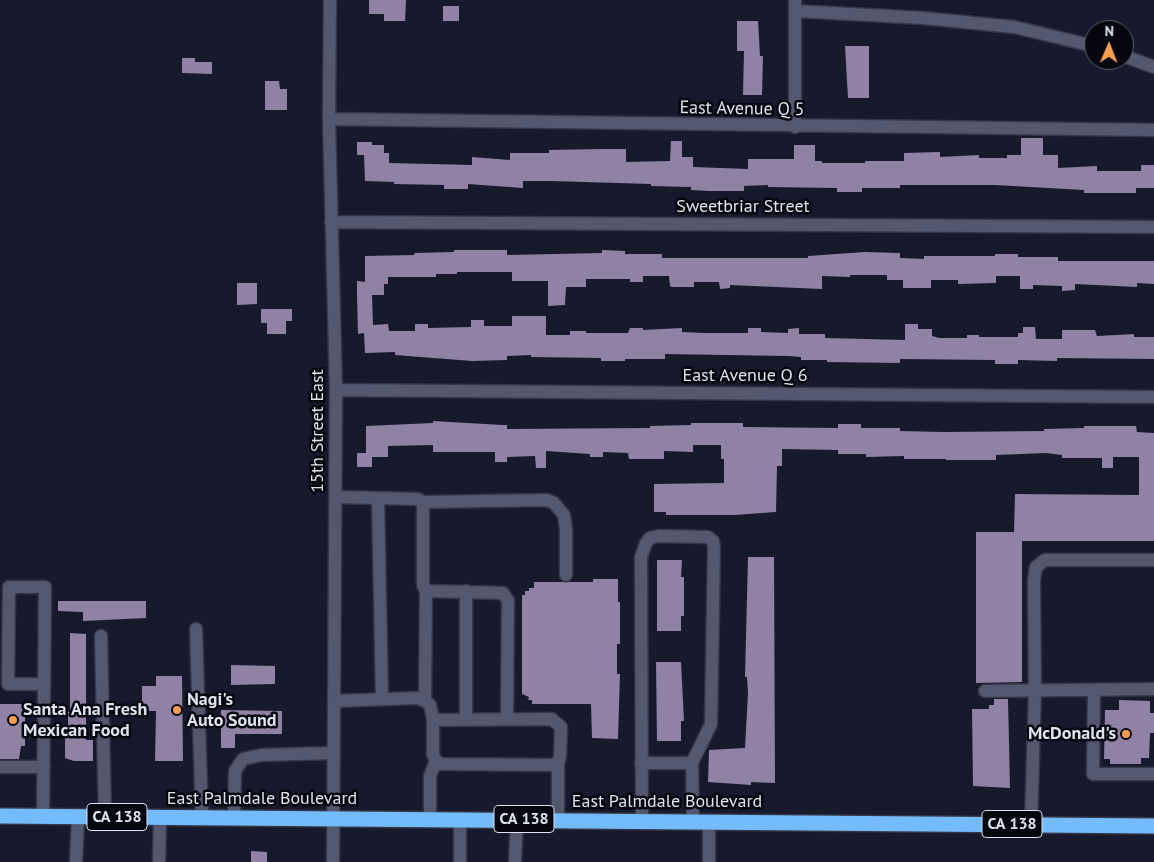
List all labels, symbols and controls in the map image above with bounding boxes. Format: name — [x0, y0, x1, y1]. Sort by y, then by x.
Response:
north arrow — [1084, 20, 1134, 70]
text: N — [1104, 22, 1114, 40]
street label: East Avenue Q 5 — [679, 97, 805, 121]
street label: Sweetbriar Street — [676, 196, 810, 218]
street label: East Avenue Q 6 — [682, 365, 808, 387]
street label: 15th Street East — [307, 369, 329, 493]
place label: Nagi's Auto Sound — [187, 689, 276, 732]
place label: Santa Ana Fresh Mexican Food — [23, 699, 147, 742]
marker: Nagi's Auto Sound — [171, 704, 183, 716]
marker: Santa Ana Fresh Mexican Food — [7, 714, 19, 726]
place label: McDonald's — [1028, 723, 1116, 745]
marker: McDonald's — [1120, 728, 1132, 740]
street label: East Palmdale Boulevard — [167, 788, 357, 810]
street label: East Palmdale Boulevard — [572, 791, 762, 813]
road number: CA 138 — [87, 804, 147, 830]
road number: CA 138 — [494, 806, 554, 832]
road number: CA 138 — [982, 811, 1042, 838]

